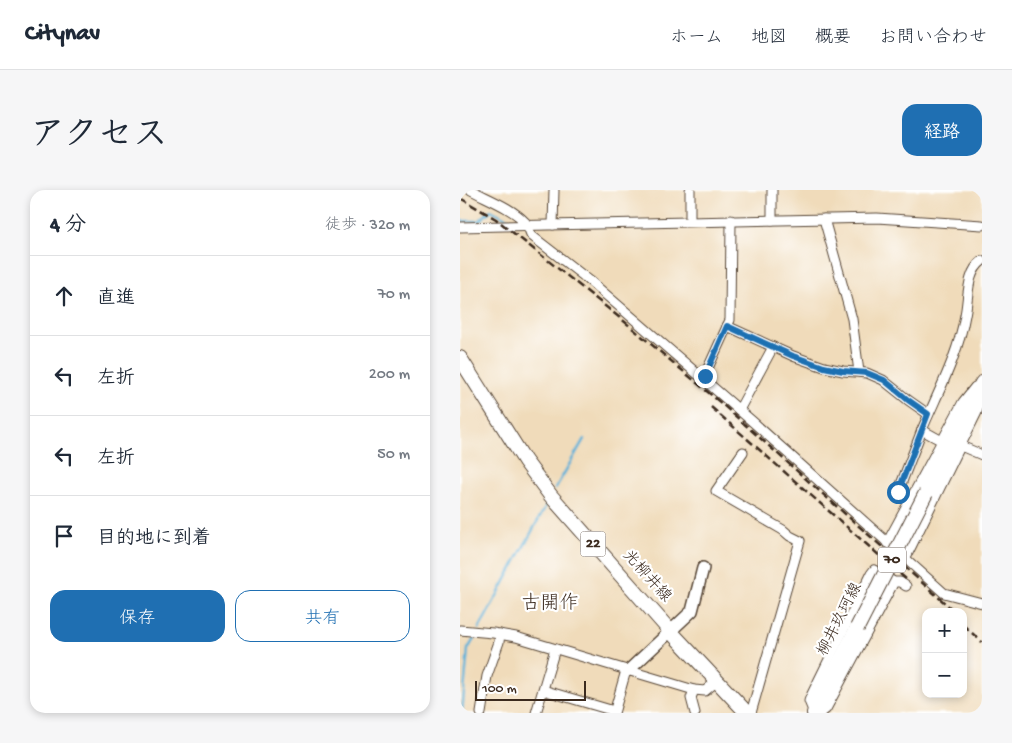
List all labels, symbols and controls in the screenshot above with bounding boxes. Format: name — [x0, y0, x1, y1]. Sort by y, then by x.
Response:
text: Citynav — [25, 20, 100, 49]
text: ホーム — [670, 28, 723, 49]
text: 地図 — [751, 28, 787, 49]
text: 概要 — [815, 28, 851, 49]
text: お問い合わせ — [879, 28, 987, 49]
button: 経路 — [902, 104, 982, 156]
text: アクセス — [30, 117, 168, 158]
text: 4 分 — [50, 214, 86, 239]
text: 徒歩 · 320 m — [325, 217, 410, 236]
icon: ahead — [50, 282, 78, 310]
text: 70 m — [377, 286, 410, 305]
text: 直進 — [97, 288, 135, 311]
icon: left — [50, 362, 78, 390]
route end — [694, 365, 717, 388]
text: 200 m — [369, 366, 410, 385]
text: 左折 — [97, 368, 135, 391]
icon: left — [50, 442, 78, 470]
text: 50 m — [377, 446, 410, 465]
text: 左折 — [97, 448, 135, 471]
route start — [887, 481, 910, 504]
icon: arrive — [50, 522, 78, 550]
text: 目的地に到着 — [97, 528, 211, 551]
road number: 22 — [580, 532, 606, 556]
street label: 光柳井線 — [618, 546, 676, 607]
road number: 70 — [878, 548, 906, 572]
street label: 柳井玖珂線 — [813, 579, 868, 660]
button: 保存 — [50, 590, 225, 642]
button: 共有 — [235, 590, 410, 642]
district label: 古開作 — [521, 592, 579, 616]
map controls — [922, 608, 967, 698]
button: + — [922, 608, 967, 653]
button: − — [922, 653, 967, 698]
scale bar — [475, 678, 586, 701]
text: 100 m — [482, 681, 517, 698]

